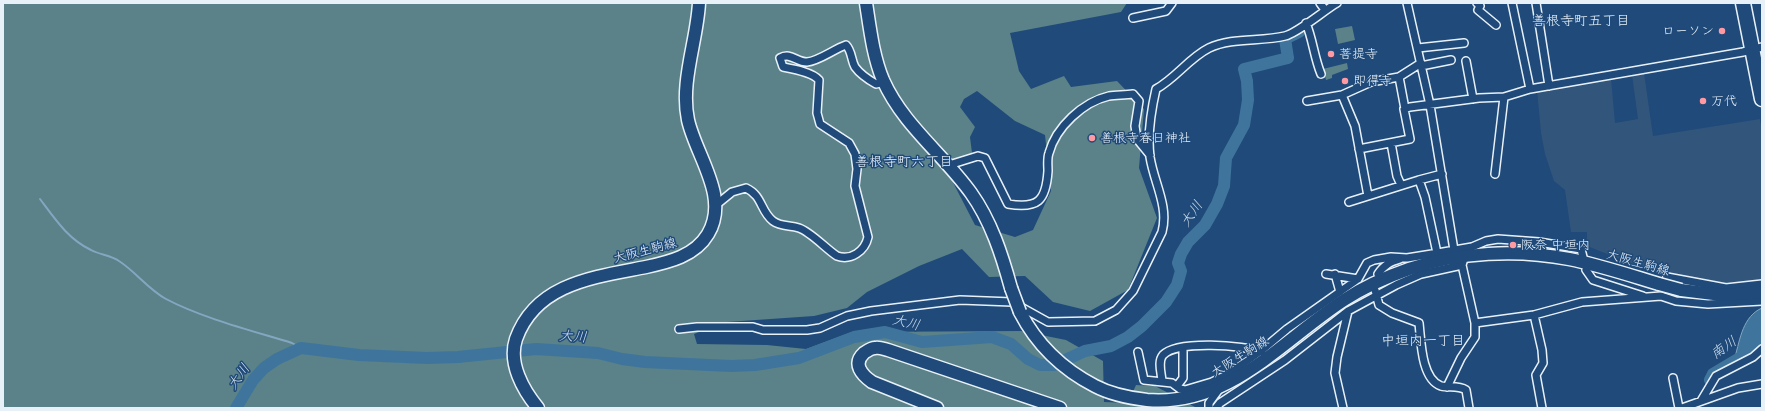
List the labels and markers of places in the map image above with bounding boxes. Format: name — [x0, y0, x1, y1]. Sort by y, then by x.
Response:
place label: ローソン — [1662, 23, 1714, 39]
marker: ローソン — [1717, 26, 1727, 36]
place label: 菩提寺 — [1339, 46, 1378, 62]
marker: 菩提寺 — [1326, 49, 1336, 59]
place label: 即得寺 — [1353, 73, 1392, 89]
marker: 即得寺 — [1340, 76, 1350, 86]
place label: 万代 — [1711, 93, 1737, 109]
marker: 万代 — [1698, 96, 1708, 106]
place label: 善根寺春日神社 — [1100, 130, 1191, 146]
marker: 善根寺春日神社 — [1087, 133, 1097, 143]
place label: 阪奈 中垣内 — [1521, 237, 1590, 253]
marker: 阪奈 中垣内 — [1508, 240, 1518, 250]

